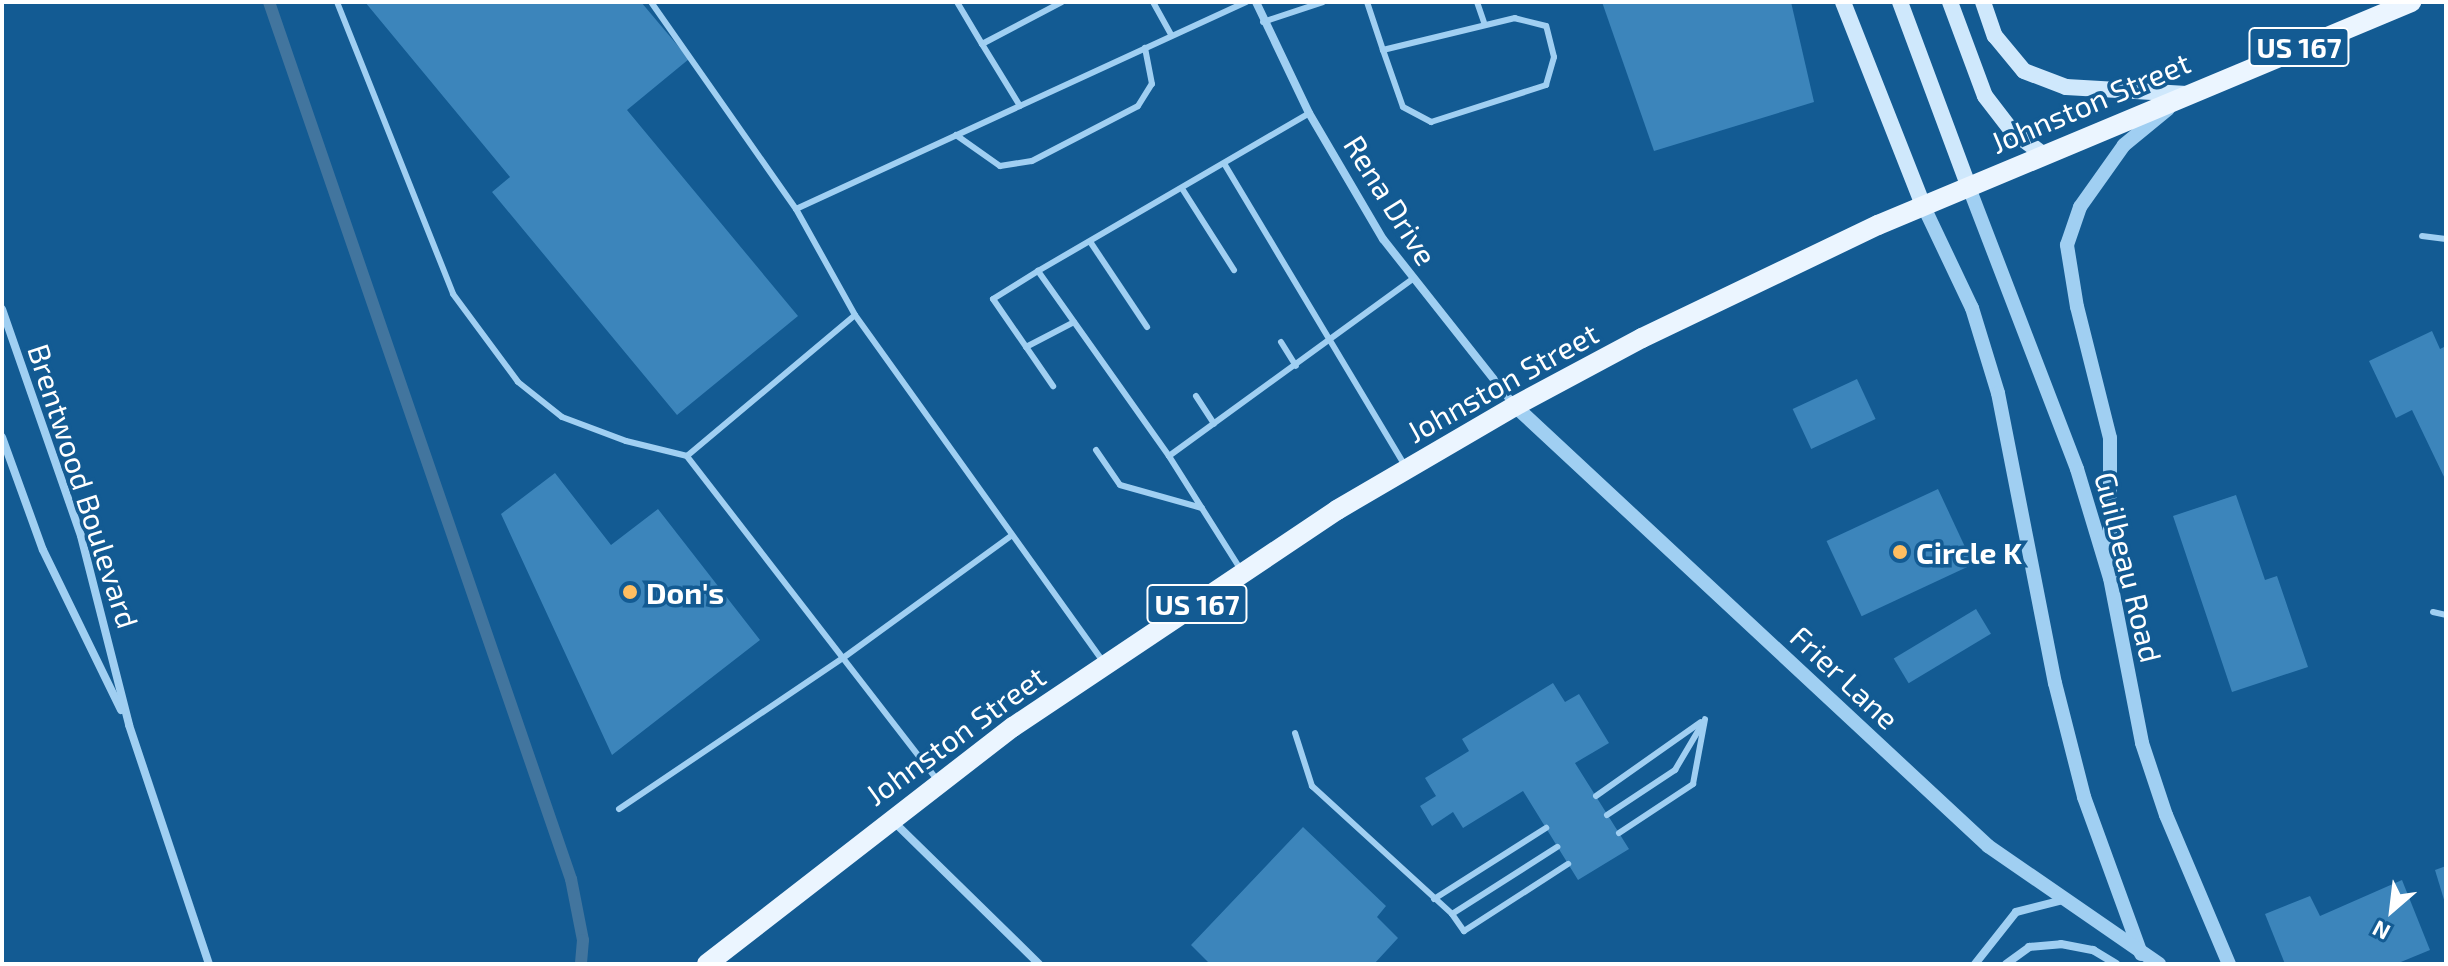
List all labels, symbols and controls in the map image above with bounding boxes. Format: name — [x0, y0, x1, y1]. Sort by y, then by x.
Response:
road number: US 167 — [2247, 23, 2351, 71]
street label: Johnston Street — [1985, 44, 2195, 160]
street label: Rena Drive — [1337, 128, 1445, 272]
street label: Johnston Street — [1400, 315, 1604, 449]
street label: Brentwood Boulevard — [21, 339, 147, 633]
street label: Guilbeau Road — [2088, 468, 2170, 666]
place label: Circle K — [1916, 534, 2022, 570]
marker: Circle K — [1891, 543, 1909, 561]
place label: Don's — [646, 574, 724, 610]
road number: US 167 — [1145, 580, 1249, 628]
marker: Don's — [621, 583, 639, 601]
street label: Frier Lane — [1783, 618, 1907, 736]
street label: Johnston Street — [858, 658, 1052, 812]
north arrow — [2352, 870, 2432, 950]
text: N — [2368, 916, 2394, 946]

